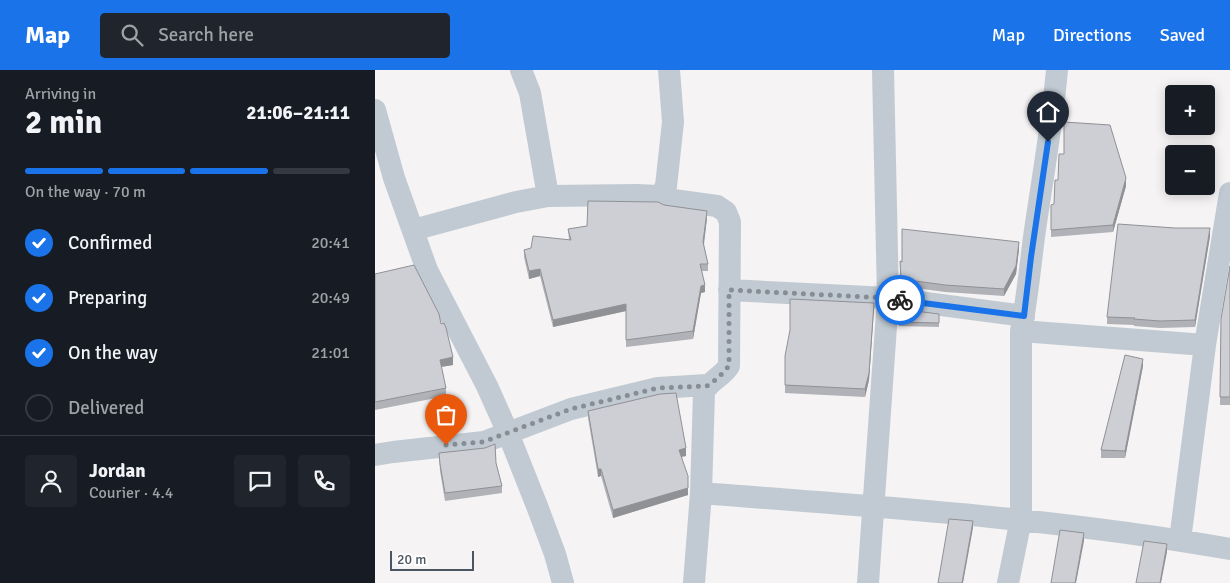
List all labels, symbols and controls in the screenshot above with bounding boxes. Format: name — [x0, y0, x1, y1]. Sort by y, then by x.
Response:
search box — [100, 13, 450, 58]
text: Map — [25, 20, 70, 50]
icon: search — [118, 21, 146, 49]
text: Search here — [158, 23, 254, 47]
text: Map — [992, 24, 1025, 46]
text: Directions — [1053, 24, 1132, 46]
text: Saved — [1160, 24, 1205, 46]
text: Arriving in — [25, 84, 96, 104]
map controls — [1165, 85, 1215, 195]
button: + — [1165, 85, 1215, 135]
pin — [1027, 91, 1069, 142]
icon: home — [1034, 98, 1062, 126]
text: 21:06–21:11 — [246, 101, 350, 125]
text: 2 min — [25, 103, 102, 142]
button: − — [1165, 145, 1215, 195]
text: On the way · 70 m — [25, 182, 146, 202]
icon: check — [25, 229, 53, 257]
text: Confirmed — [68, 231, 152, 255]
text: 20:41 — [311, 233, 350, 253]
courier — [875, 275, 925, 325]
icon: check — [25, 284, 53, 312]
text: Preparing — [68, 286, 147, 310]
icon: bike — [886, 286, 914, 314]
text: 20:49 — [311, 288, 350, 308]
icon: check — [25, 339, 53, 367]
text: On the way — [68, 341, 158, 365]
text: 21:01 — [311, 343, 350, 363]
pin — [425, 394, 467, 445]
text: Delivered — [68, 396, 144, 420]
icon: bag — [432, 401, 460, 429]
button: person — [25, 455, 77, 507]
button: chat — [234, 455, 286, 507]
button: phone — [298, 455, 350, 507]
text: Jordan — [89, 459, 146, 483]
text: Courier · 4.4 — [89, 483, 173, 503]
scale bar — [390, 548, 474, 571]
text: 20 m — [397, 551, 426, 568]

